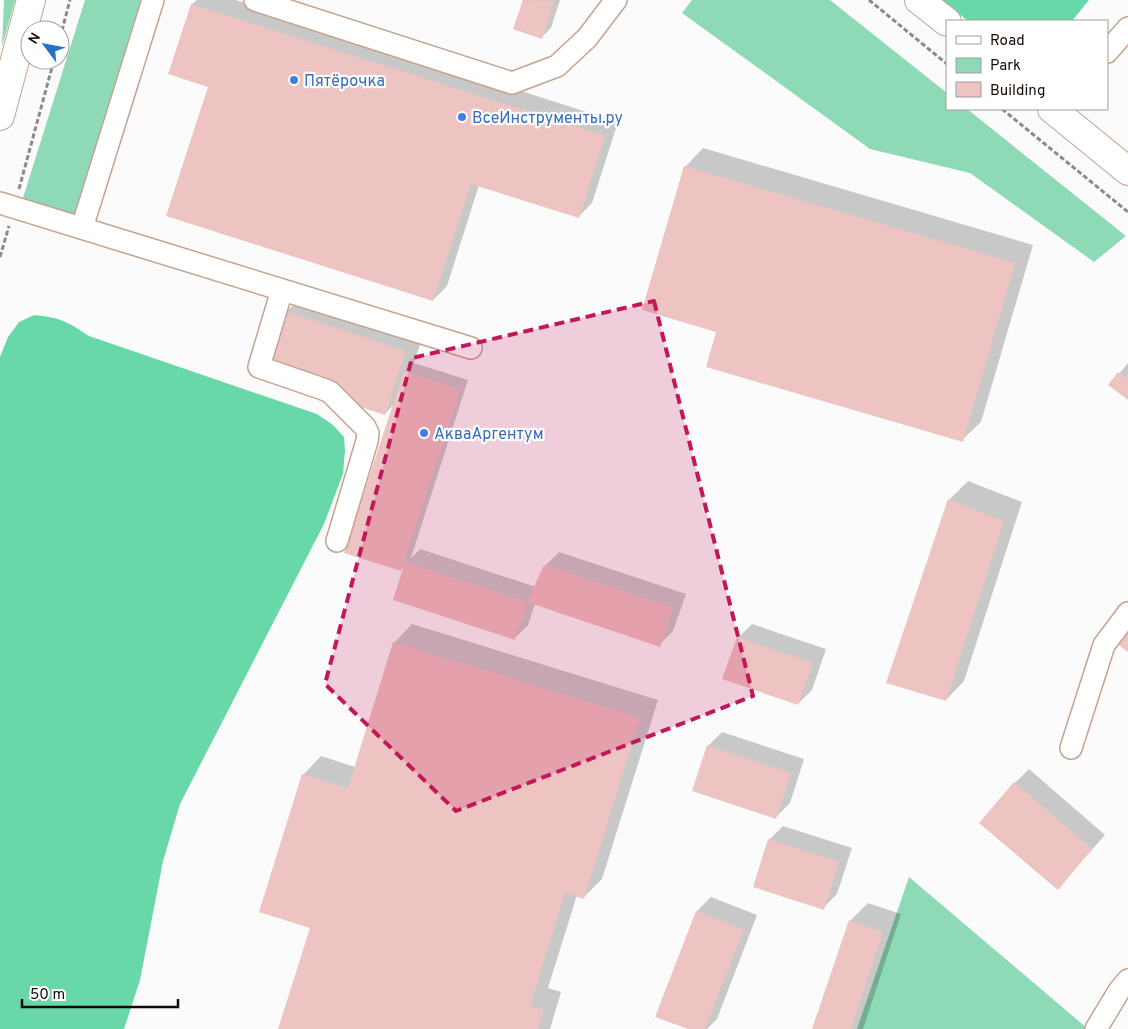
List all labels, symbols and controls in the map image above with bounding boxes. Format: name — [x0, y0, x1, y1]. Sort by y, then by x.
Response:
north arrow — [20, 20, 70, 70]
legend — [946, 20, 1108, 110]
text: N — [25, 30, 45, 48]
text: Road — [990, 32, 1025, 51]
text: Park — [990, 57, 1021, 76]
place label: Пятёрочка — [304, 72, 385, 92]
marker: Пятёрочка — [288, 74, 300, 86]
text: Building — [990, 82, 1045, 101]
place label: ВсеИнструменты.ру — [472, 109, 623, 129]
marker: ВсеИнструменты.ру — [456, 111, 468, 123]
place label: АкваАргентум — [434, 425, 544, 445]
marker: АкваАргентум — [418, 427, 430, 439]
scale bar — [22, 976, 179, 1008]
text: 50 m — [30, 986, 65, 1005]

